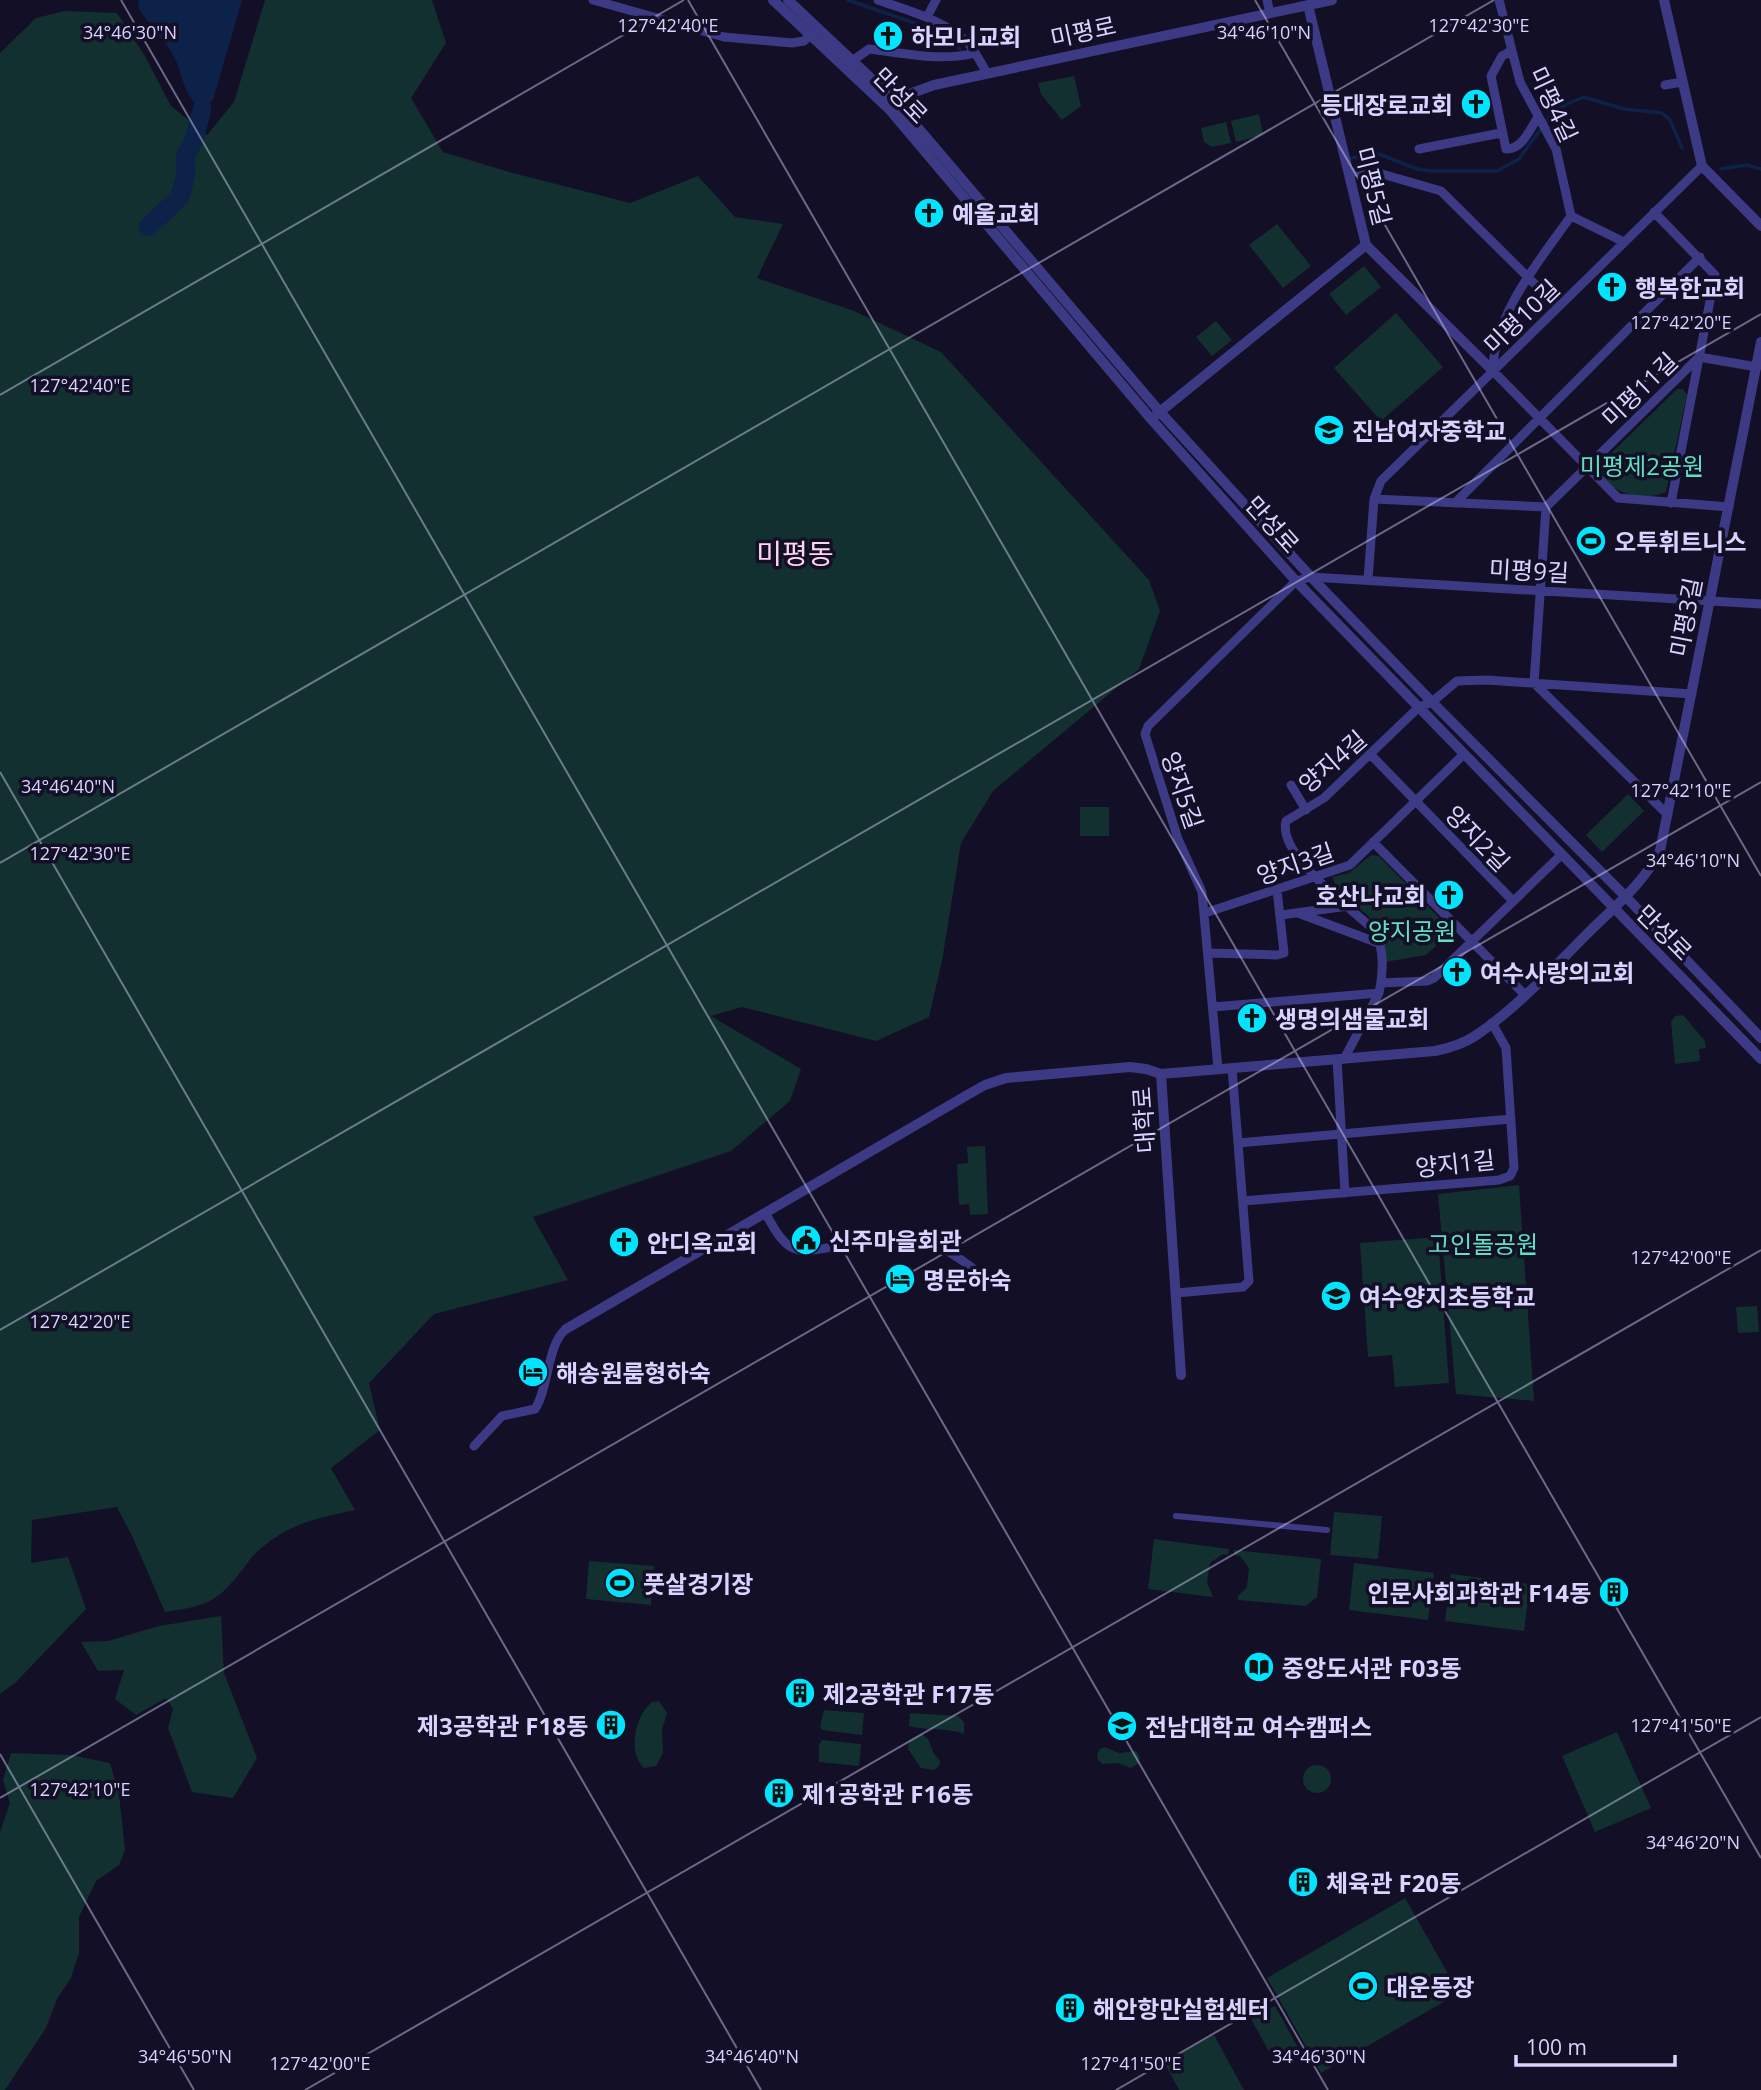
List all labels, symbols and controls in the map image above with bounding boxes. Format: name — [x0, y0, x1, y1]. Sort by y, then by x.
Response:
street label: 미평로 — [1047, 8, 1119, 54]
text: 127°42'40"E — [618, 13, 718, 37]
text: 127°42'30"E — [1429, 13, 1529, 37]
church icon: 하모니교회 — [871, 19, 905, 53]
text: 34°46'30"N — [83, 20, 177, 44]
place label: 하모니교회 — [911, 20, 1021, 53]
text: 34°46'10"N — [1217, 20, 1311, 44]
street label: 만성로 — [866, 60, 936, 130]
street label: 미평4길 — [1522, 61, 1586, 147]
church icon: 등대장로교회 — [1459, 87, 1493, 121]
place label: 등대장로교회 — [1321, 88, 1453, 121]
street label: 미평5길 — [1348, 143, 1400, 229]
church icon: 예울교회 — [912, 196, 946, 230]
place label: 예울교회 — [952, 197, 1040, 230]
church icon: 행복한교회 — [1595, 270, 1629, 304]
place label: 행복한교회 — [1635, 271, 1745, 304]
street label: 미평10길 — [1476, 272, 1566, 360]
text: 127°42'20"E — [1631, 310, 1731, 334]
street label: 미평11길 — [1594, 345, 1684, 433]
text: 127°42'40"E — [30, 373, 130, 397]
school or university icon: 진남여자중학교 — [1312, 413, 1346, 447]
place label: 진남여자중학교 — [1352, 414, 1507, 447]
park label: 미평제2공원 — [1580, 449, 1704, 482]
street label: 만성로 — [1239, 488, 1307, 560]
sports icon: 오투휘트니스 — [1574, 524, 1608, 558]
place label: 오투휘트니스 — [1614, 525, 1746, 558]
district label: 미평동 — [756, 534, 834, 572]
street label: 미평9길 — [1488, 551, 1570, 589]
street label: 미평3길 — [1661, 575, 1709, 659]
street label: 양지4길 — [1291, 722, 1373, 800]
street label: 양지5길 — [1154, 747, 1212, 833]
text: 34°46'40"N — [21, 774, 115, 798]
text: 127°42'10"E — [1631, 778, 1731, 802]
street label: 양지2길 — [1438, 798, 1518, 878]
street label: 양지3길 — [1252, 834, 1338, 892]
text: 127°42'30"E — [30, 841, 130, 865]
text: 34°46'10"N — [1646, 848, 1740, 872]
church icon: 호산나교회 — [1432, 878, 1466, 912]
place label: 호산나교회 — [1316, 879, 1426, 912]
street label: 만성로 — [1630, 897, 1700, 967]
park label: 양지공원 — [1368, 914, 1456, 947]
church icon: 여수사랑의교회 — [1440, 955, 1474, 989]
place label: 여수사랑의교회 — [1480, 956, 1635, 989]
church icon: 생명의샘물교회 — [1235, 1001, 1269, 1035]
place label: 생명의샘물교회 — [1275, 1002, 1430, 1035]
street label: 대학로 — [1124, 1086, 1162, 1154]
street label: 양지1길 — [1414, 1142, 1496, 1184]
public building icon: 신주마을회관 — [789, 1223, 823, 1257]
place label: 신주마을회관 — [829, 1224, 961, 1257]
church icon: 안디옥교회 — [607, 1225, 641, 1259]
place label: 안디옥교회 — [647, 1226, 757, 1259]
park label: 고인돌공원 — [1428, 1227, 1538, 1260]
text: 127°42'00"E — [1631, 1245, 1731, 1269]
hotel icon: 명문하숙 — [883, 1262, 917, 1296]
place label: 명문하숙 — [923, 1263, 1011, 1296]
school or university icon: 여수양지초등학교 — [1319, 1279, 1353, 1313]
place label: 여수양지초등학교 — [1359, 1280, 1536, 1313]
text: 127°42'20"E — [30, 1309, 130, 1333]
hotel icon: 해송원룸형하숙 — [516, 1355, 550, 1389]
place label: 해송원룸형하숙 — [556, 1356, 711, 1389]
sports icon: 풋살경기장 — [603, 1566, 637, 1600]
place label: 풋살경기장 — [643, 1567, 753, 1600]
building icon: 인문사회과학관 F14동 — [1597, 1575, 1631, 1609]
place label: 인문사회과학관 F14동 — [1368, 1576, 1591, 1609]
library icon: 중앙도서관 F03동 — [1242, 1650, 1276, 1684]
place label: 중앙도서관 F03동 — [1282, 1651, 1461, 1684]
building icon: 제2공학관 F17동 — [783, 1676, 817, 1710]
place label: 제2공학관 F17동 — [823, 1677, 994, 1710]
building icon: 제3공학관 F18동 — [594, 1708, 628, 1742]
place label: 제3공학관 F18동 — [417, 1709, 588, 1742]
school or university icon: 전남대학교 여수캠퍼스 — [1105, 1709, 1139, 1743]
place label: 전남대학교 여수캠퍼스 — [1145, 1710, 1372, 1743]
text: 127°41'50"E — [1631, 1713, 1731, 1737]
building icon: 제1공학관 F16동 — [762, 1776, 796, 1810]
text: 127°42'10"E — [30, 1777, 130, 1801]
place label: 제1공학관 F16동 — [802, 1777, 973, 1810]
text: 34°46'20"N — [1646, 1830, 1740, 1854]
building icon: 체육관 F20동 — [1286, 1865, 1320, 1899]
place label: 체육관 F20동 — [1326, 1866, 1461, 1899]
sports icon: 대운동장 — [1346, 1969, 1380, 2003]
place label: 대운동장 — [1386, 1970, 1474, 2003]
building icon: 해안항만실험센터 — [1053, 1991, 1087, 2025]
place label: 해안항만실험센터 — [1093, 1992, 1270, 2025]
scale bar — [1516, 2024, 1675, 2068]
text: 100 m — [1526, 2033, 1587, 2061]
text: 34°46'50"N — [138, 2044, 232, 2068]
text: 34°46'40"N — [705, 2044, 799, 2068]
text: 34°46'30"N — [1272, 2044, 1366, 2068]
text: 127°42'00"E — [270, 2051, 370, 2075]
text: 127°41'50"E — [1081, 2051, 1181, 2075]

